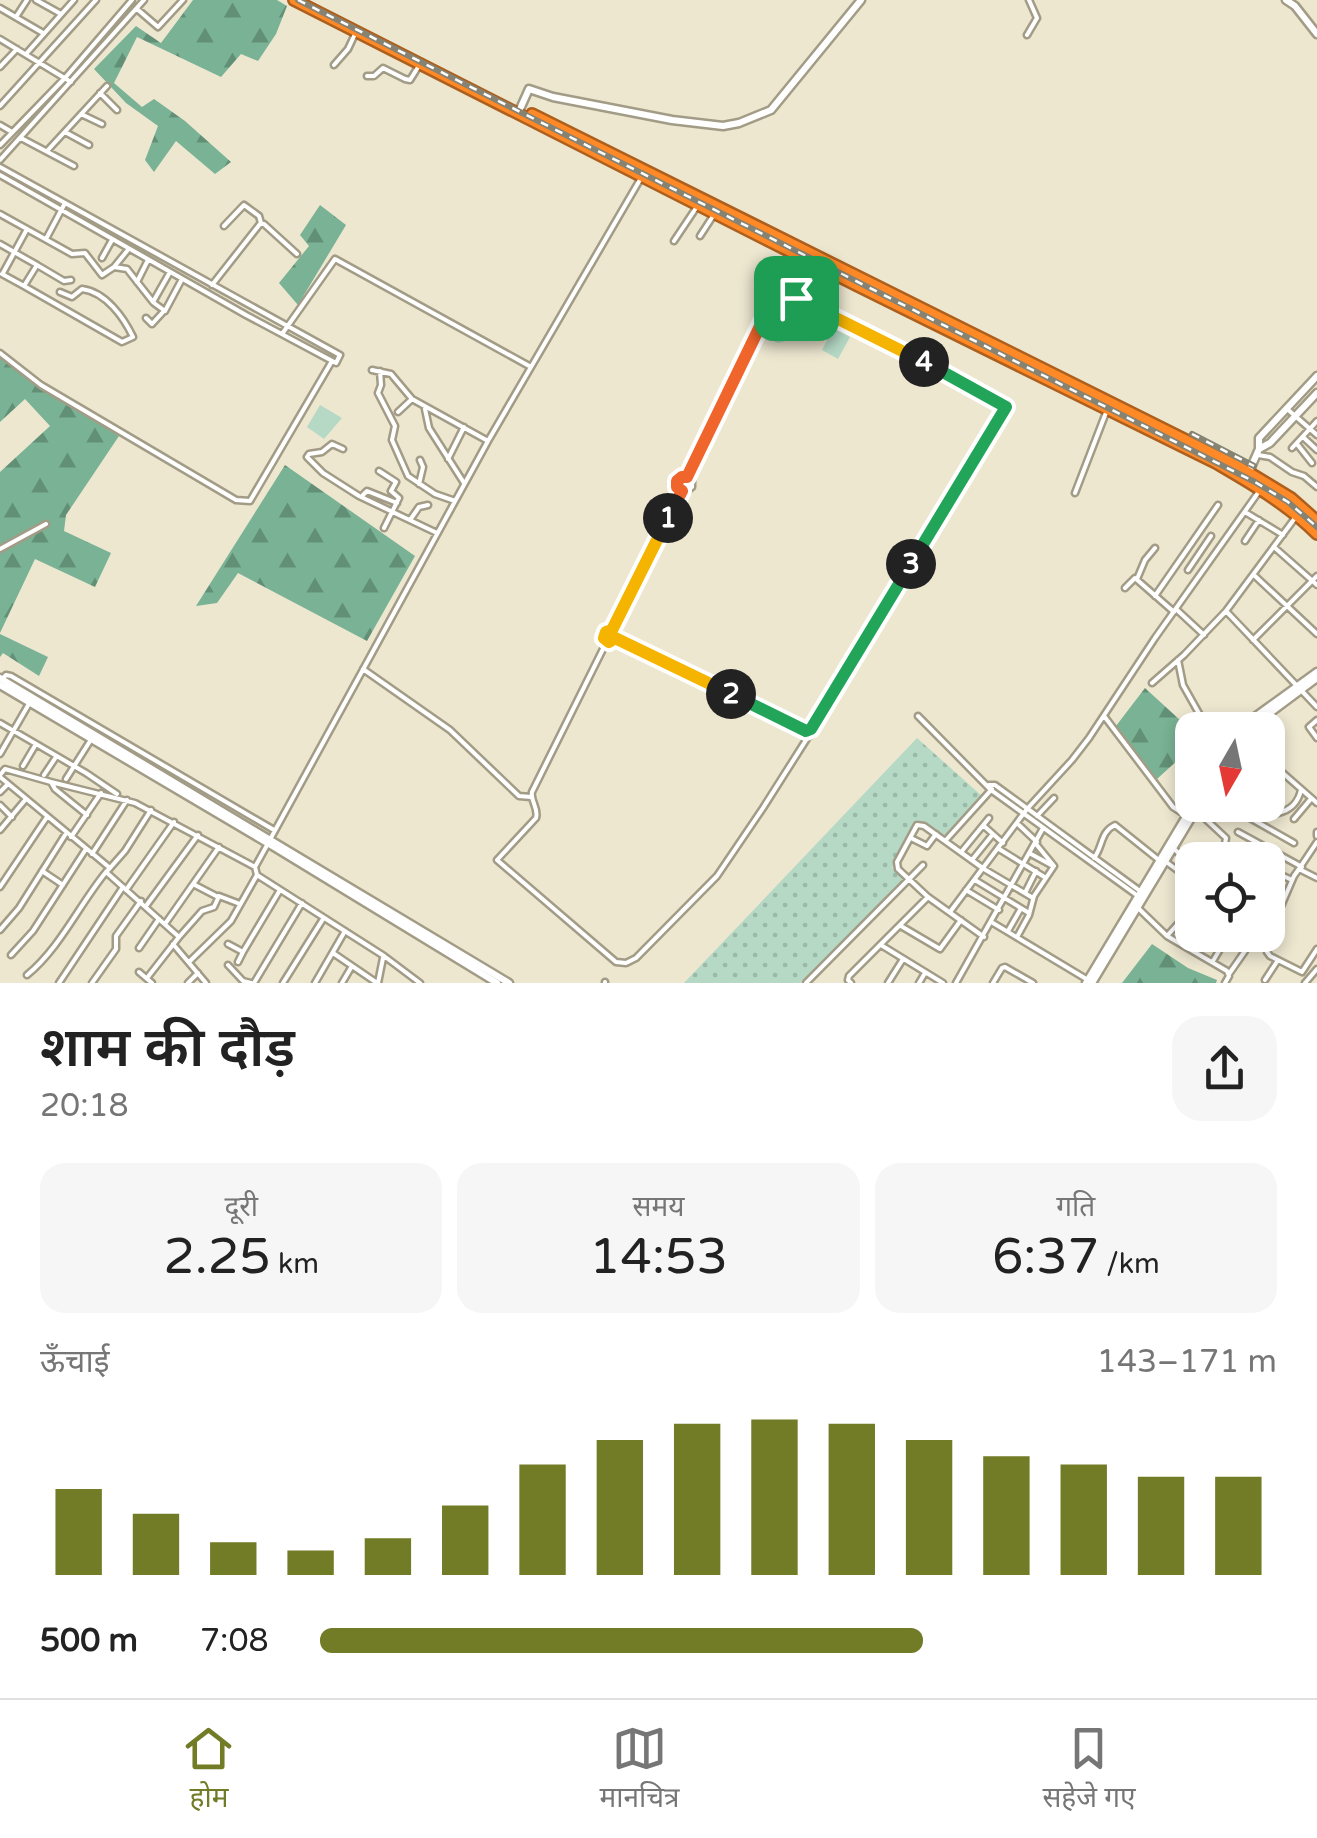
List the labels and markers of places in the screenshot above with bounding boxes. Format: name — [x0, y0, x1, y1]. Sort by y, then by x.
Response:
pin — [754, 256, 839, 341]
pin: 4 — [899, 337, 949, 387]
pin: 1 — [643, 493, 693, 543]
pin: 3 — [886, 539, 936, 589]
pin: 2 — [706, 669, 756, 719]

